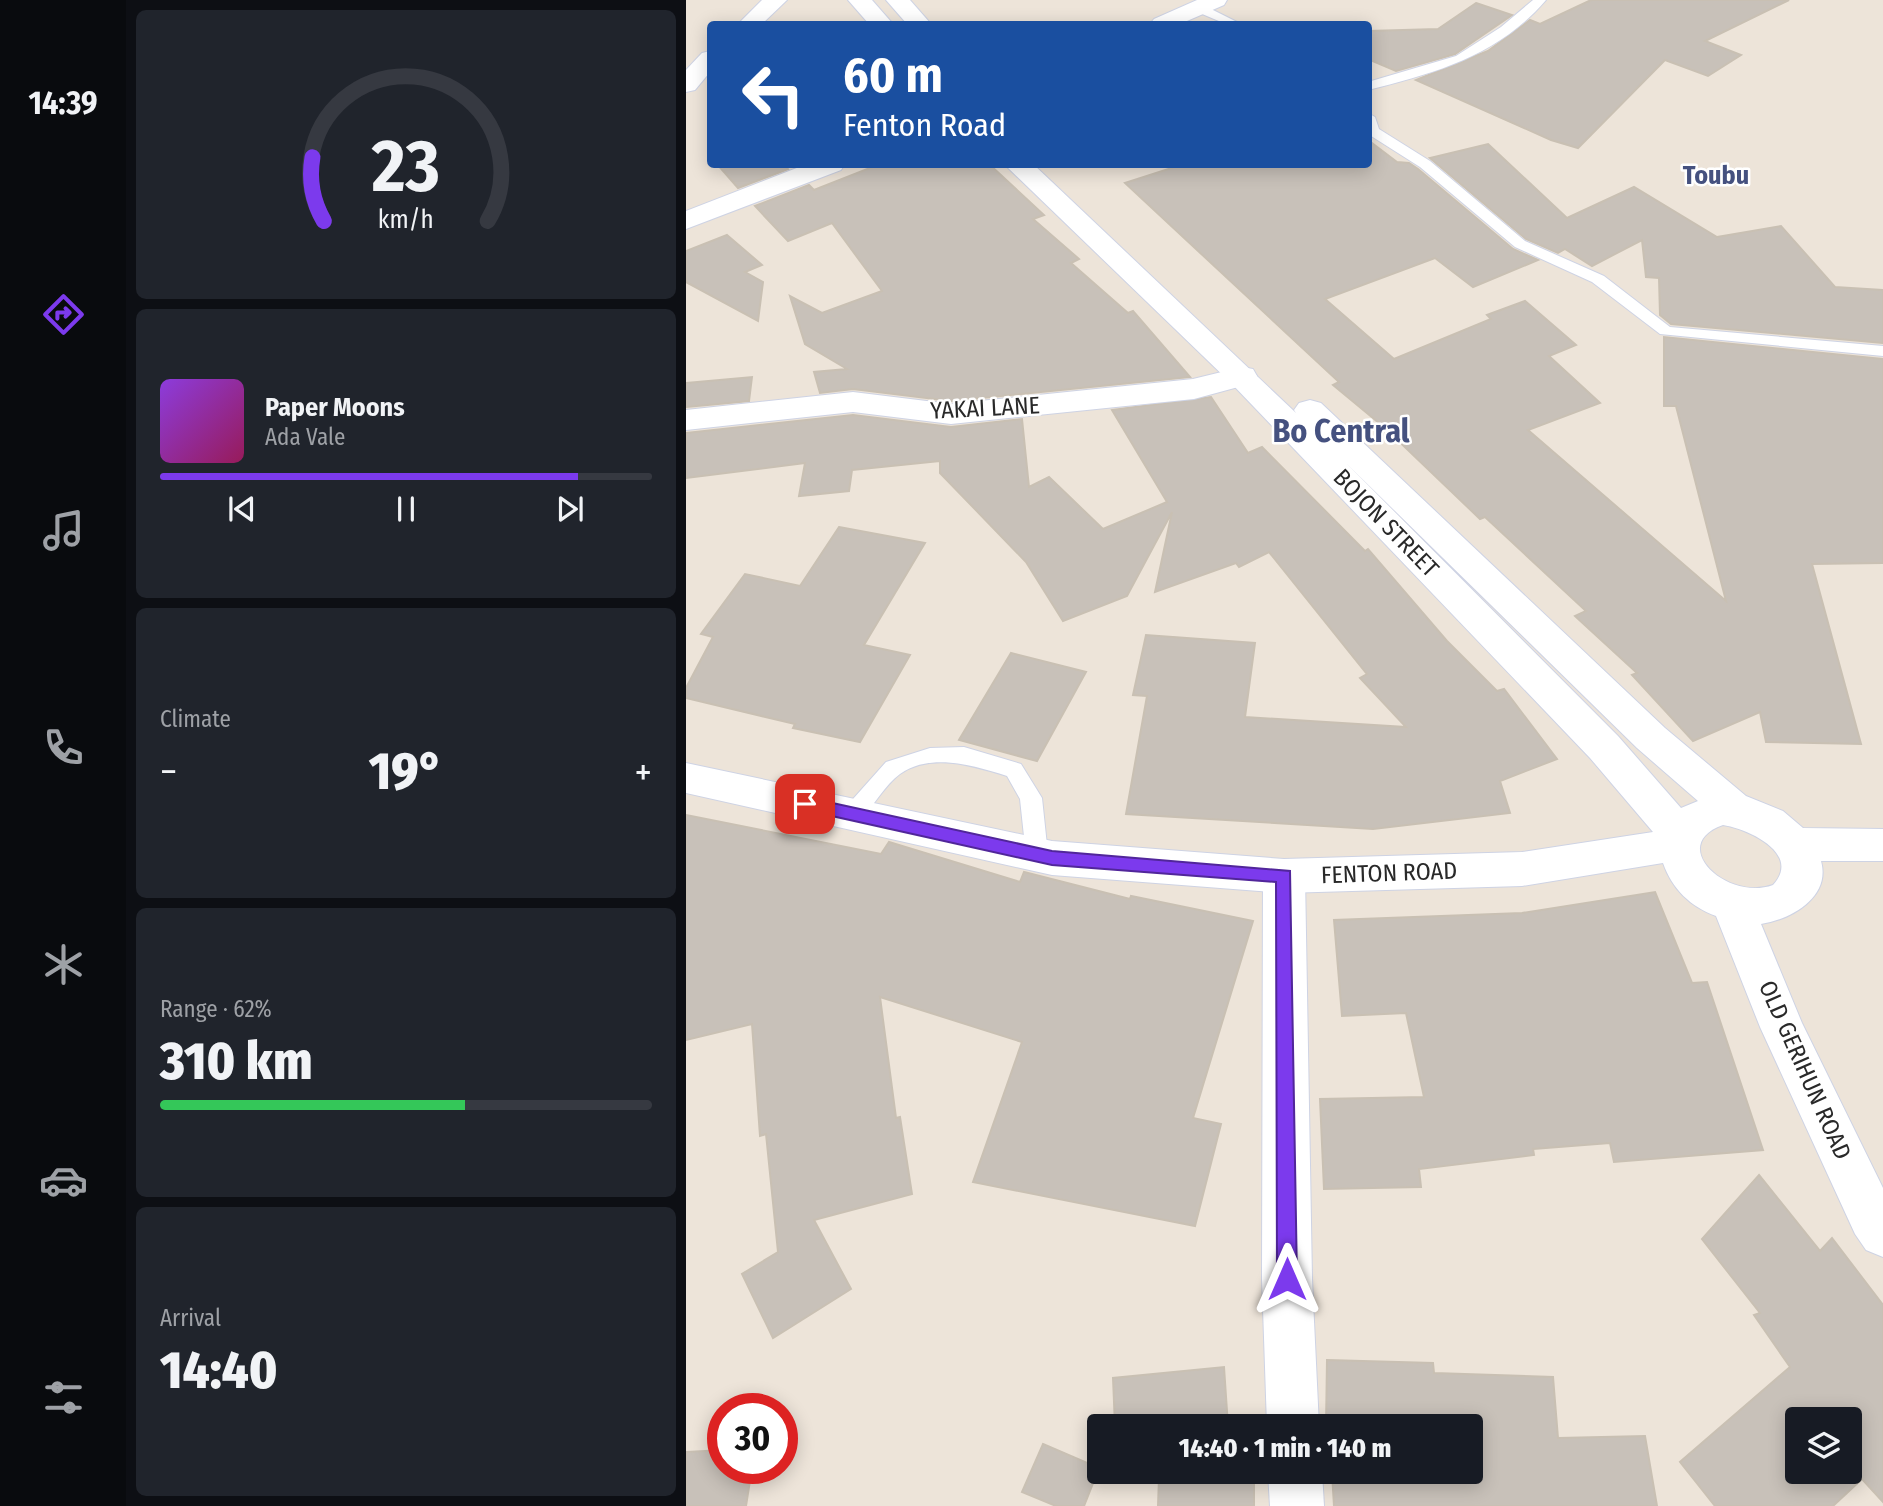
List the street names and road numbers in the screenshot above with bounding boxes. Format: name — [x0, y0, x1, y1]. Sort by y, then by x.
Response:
street label: YAKAI LANE — [929, 391, 1041, 425]
street label: BOJON STREET — [1328, 463, 1444, 583]
street label: FENTON ROAD — [1320, 857, 1458, 889]
street label: OLD GERIHUN ROAD — [1753, 976, 1857, 1164]

